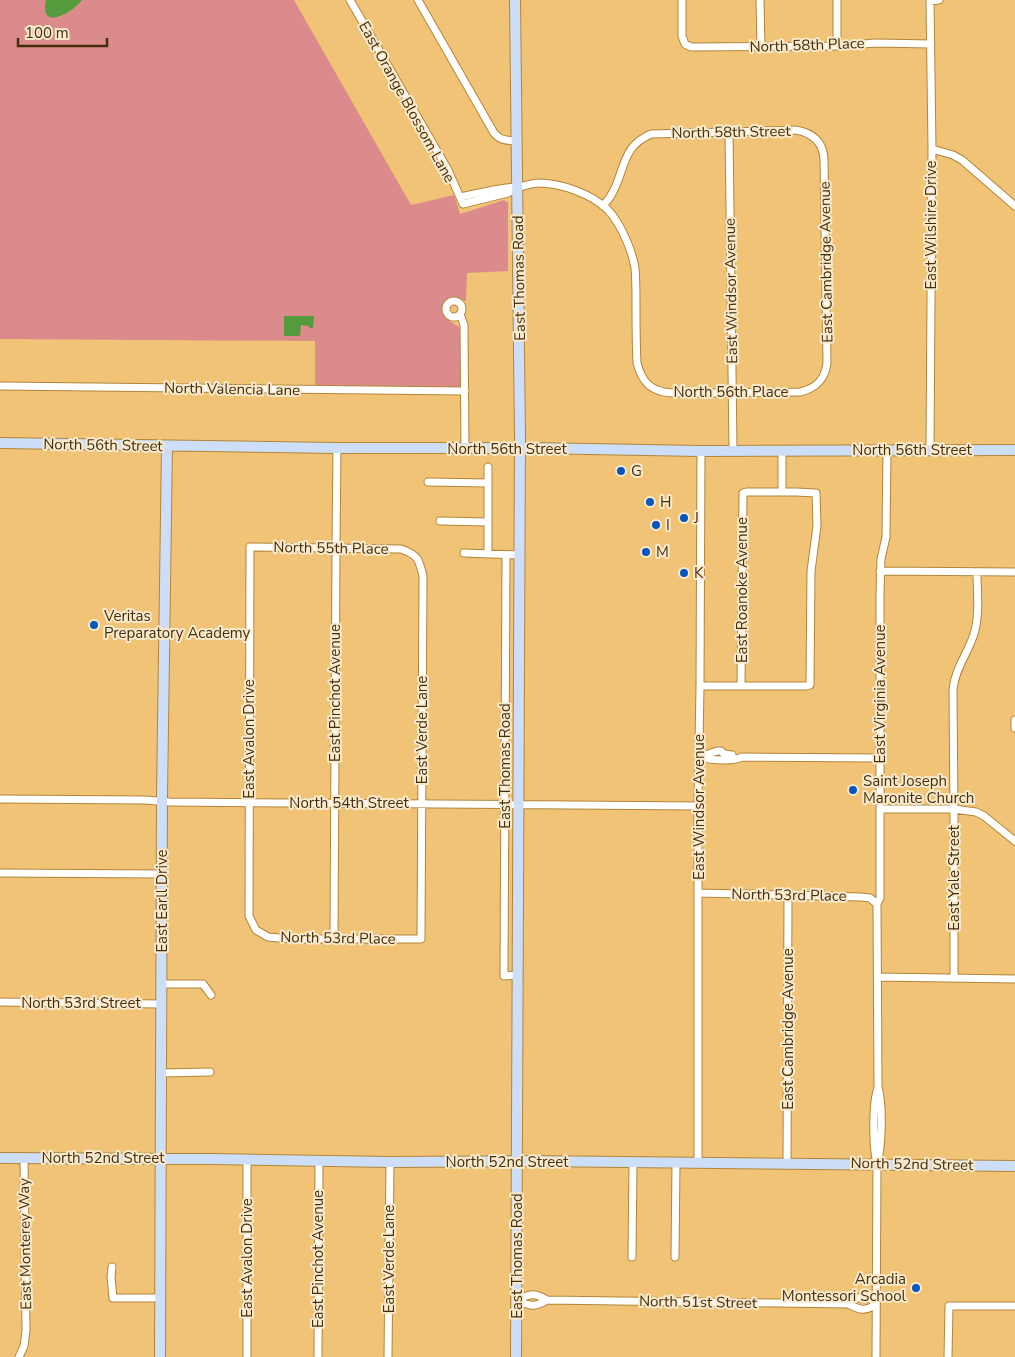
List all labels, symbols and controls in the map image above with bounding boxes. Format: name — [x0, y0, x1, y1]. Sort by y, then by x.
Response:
scale bar — [18, 15, 106, 47]
street label: East Orange Blossom Lane — [354, 18, 460, 186]
text: 100 m — [25, 23, 69, 43]
street label: North 58th Place — [749, 33, 865, 57]
street label: North 58th Street — [671, 121, 792, 143]
street label: East Wilshire Drive — [921, 160, 941, 290]
street label: East Cambridge Avenue — [815, 181, 837, 343]
street label: East Thomas Road — [508, 215, 530, 341]
street label: East Windsor Avenue — [720, 218, 742, 364]
street label: North Valencia Lane — [164, 378, 300, 400]
street label: North 56th Place — [673, 382, 789, 402]
street label: North 56th Street — [43, 434, 164, 456]
street label: North 56th Street — [447, 439, 567, 459]
street label: North 56th Street — [852, 440, 972, 460]
place label: G — [631, 461, 642, 481]
marker: G — [615, 465, 627, 477]
place label: H — [660, 492, 671, 512]
marker: H — [644, 496, 656, 508]
place label: J — [693, 508, 699, 528]
marker: J — [678, 512, 690, 524]
place label: I — [666, 515, 670, 535]
street label: East Roanoke Avenue — [732, 517, 752, 663]
marker: I — [650, 519, 662, 531]
street label: North 55th Place — [273, 537, 389, 559]
place label: M — [656, 542, 669, 562]
marker: M — [640, 546, 652, 558]
place label: K — [694, 563, 704, 583]
marker: K — [678, 567, 690, 579]
place label: Veritas Preparatory Academy — [103, 606, 251, 643]
marker: Veritas Preparatory Academy — [88, 619, 100, 631]
street label: East Pinchot Avenue — [325, 624, 345, 762]
street label: East Virginia Avenue — [870, 624, 890, 764]
street label: East Verde Lane — [412, 676, 432, 784]
street label: East Avalon Drive — [239, 679, 259, 799]
street label: East Thomas Road — [495, 703, 515, 829]
street label: East Windsor Avenue — [689, 734, 709, 880]
place label: Saint Joseph Maronite Church — [863, 771, 974, 808]
marker: Saint Joseph Maronite Church — [847, 784, 859, 796]
street label: North 54th Street — [289, 793, 409, 813]
street label: East Yale Street — [944, 824, 964, 931]
street label: East Earll Drive — [152, 849, 172, 953]
street label: North 53rd Place — [731, 884, 847, 906]
street label: North 53rd Place — [280, 927, 396, 949]
street label: East Cambridge Avenue — [778, 948, 798, 1110]
street label: North 53rd Street — [21, 993, 142, 1013]
street label: North 52nd Street — [42, 1148, 165, 1168]
street label: North 52nd Street — [446, 1152, 569, 1172]
street label: North 52nd Street — [850, 1153, 974, 1175]
street label: East Monterey Way — [14, 1178, 36, 1310]
street label: East Pinchot Avenue — [308, 1190, 328, 1328]
street label: East Thomas Road — [507, 1193, 527, 1319]
street label: East Avalon Drive — [237, 1198, 257, 1318]
street label: East Verde Lane — [379, 1205, 399, 1313]
place label: Arcadia Montessori School — [782, 1269, 907, 1306]
marker: Arcadia Montessori School — [910, 1282, 922, 1294]
street label: North 51st Street — [639, 1291, 758, 1313]

